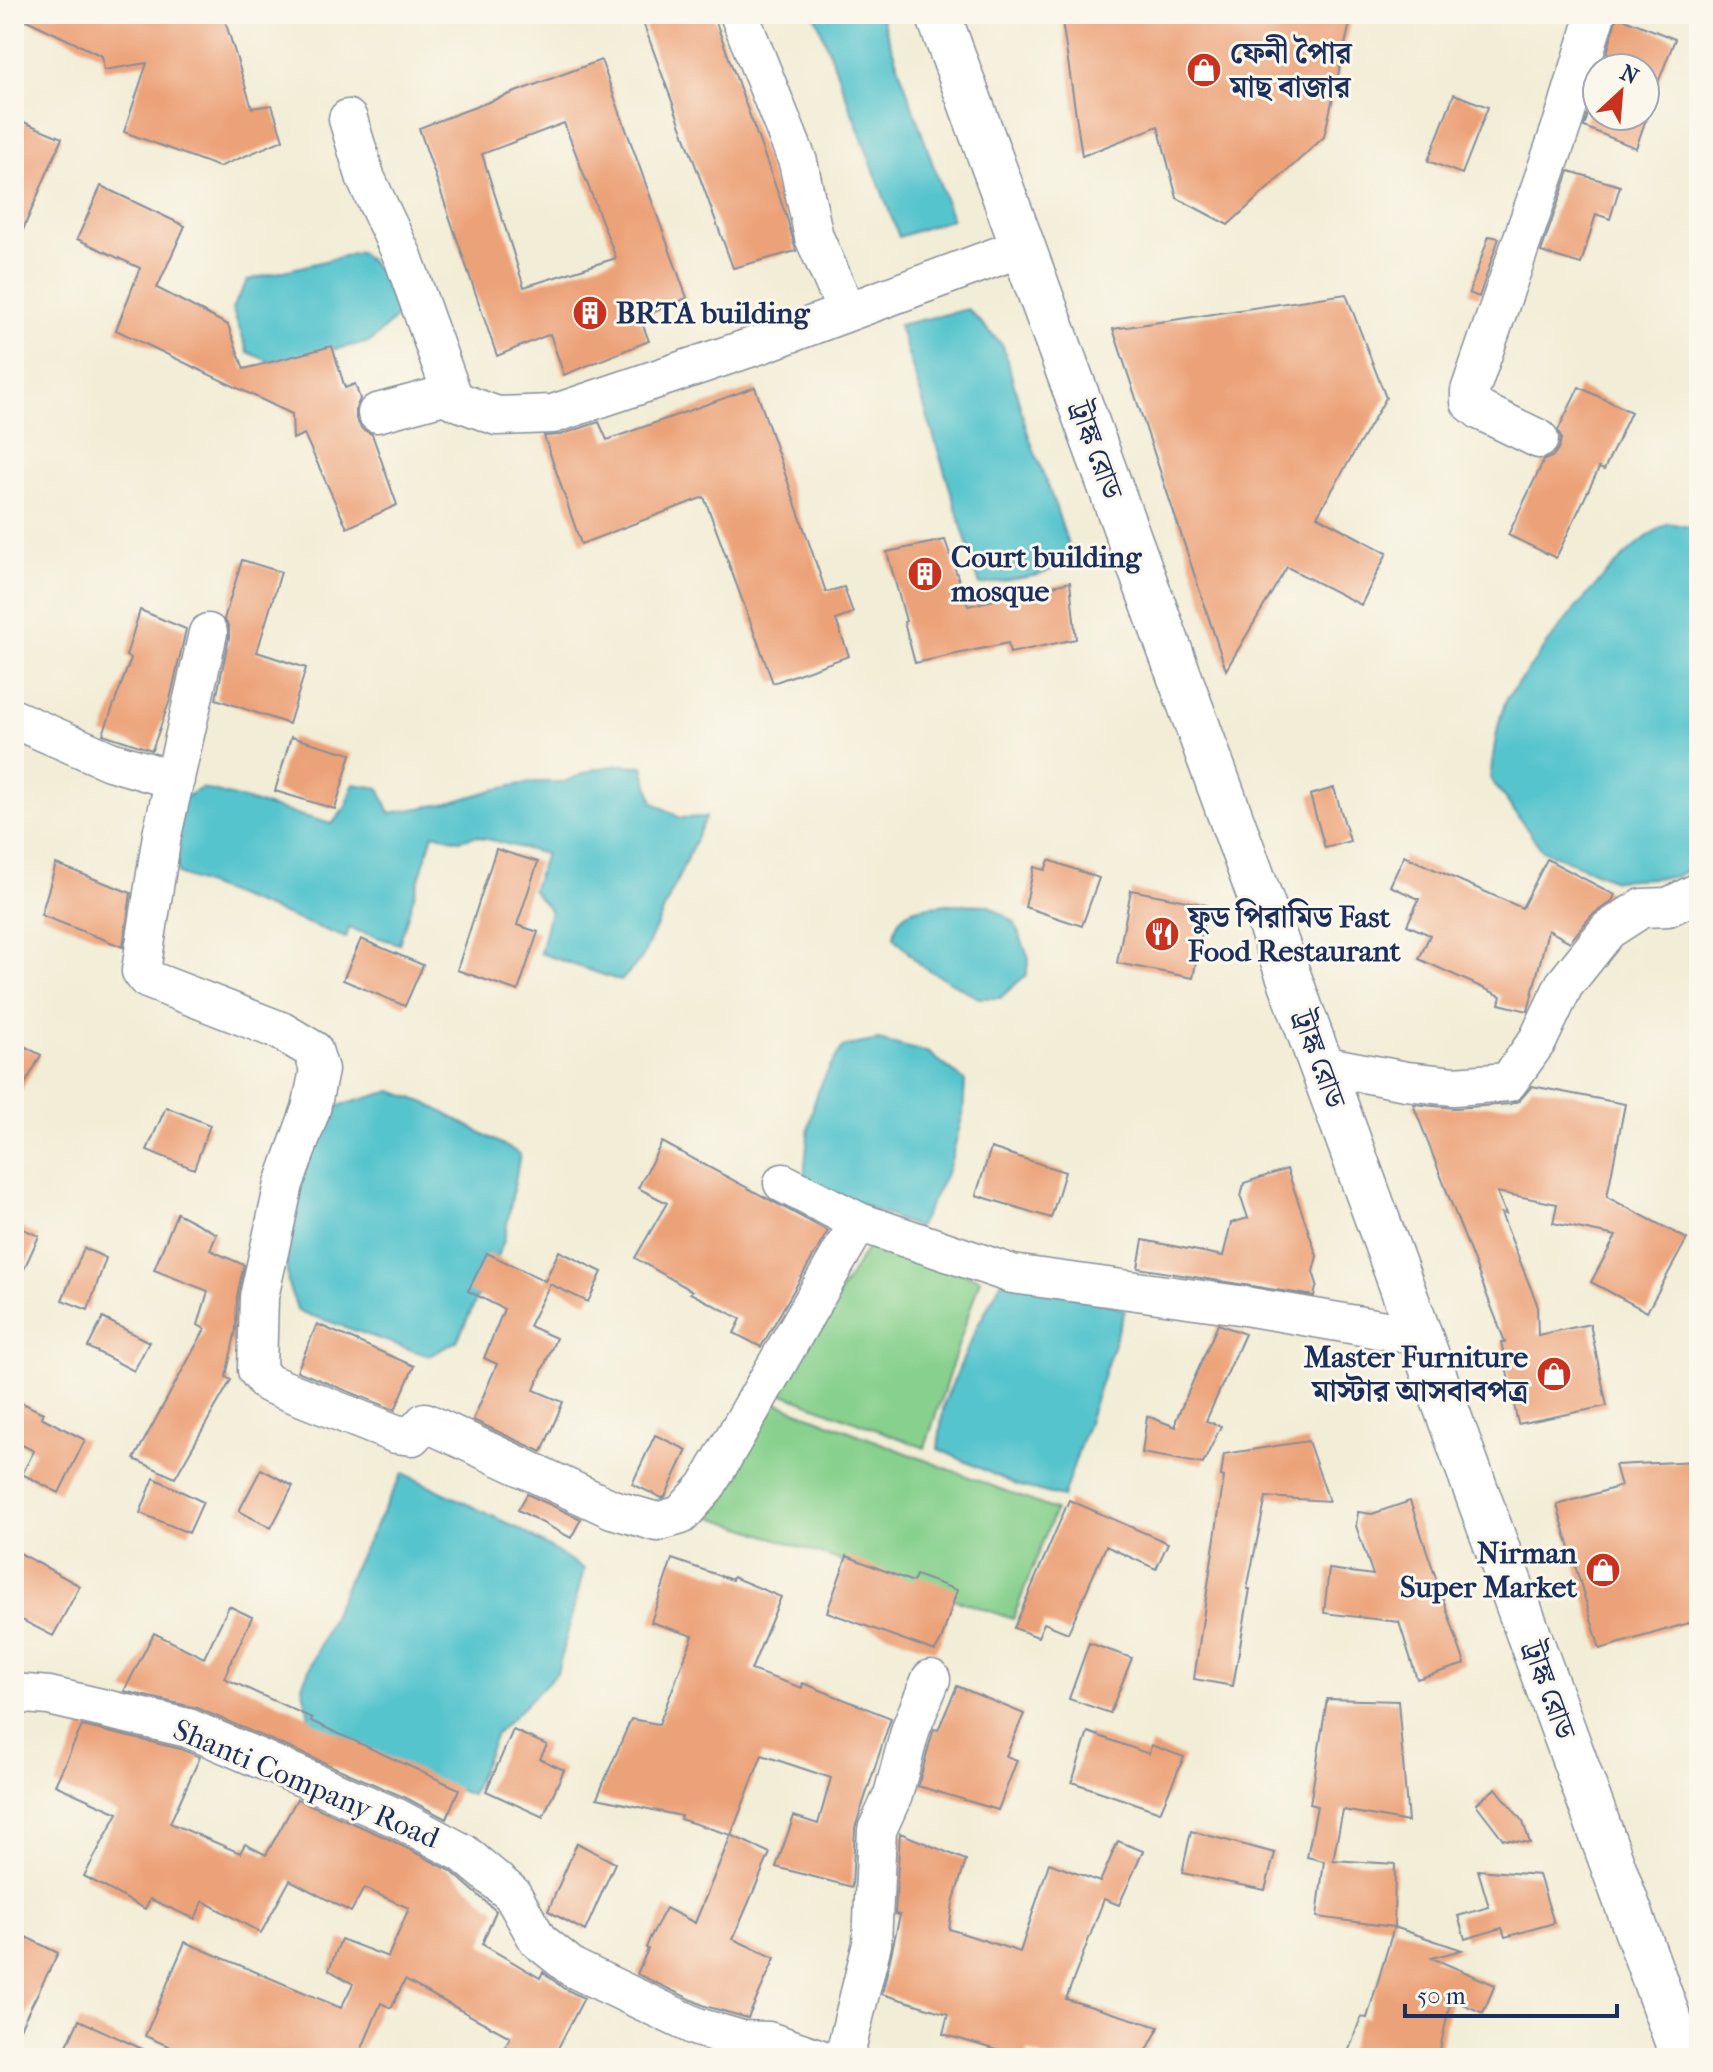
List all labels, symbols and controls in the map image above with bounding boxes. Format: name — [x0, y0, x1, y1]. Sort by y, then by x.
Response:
place label: ফেনী পৈার মাছ বাজার — [1228, 34, 1354, 105]
shop icon: ফেনী পৈার মাছ বাজার — [1185, 51, 1223, 89]
north arrow — [1581, 52, 1661, 132]
text: N — [1616, 60, 1643, 90]
building icon: BRTA building — [571, 294, 609, 332]
place label: BRTA building — [616, 296, 811, 331]
street label: ট্রাঙ্ক রোড — [1062, 395, 1131, 505]
place label: Court building mosque — [951, 540, 1142, 609]
building icon: Court building mosque — [906, 555, 944, 593]
place label: ফুড পিরামিড Fast Food Restaurant — [1186, 898, 1401, 969]
restaurant icon: ফুড পিরামিড Fast Food Restaurant — [1143, 915, 1181, 953]
street label: ট্রাঙ্ক রোড — [1285, 1004, 1354, 1114]
place label: Master Furniture মাস্টার আসবাবপত্র — [1304, 1340, 1529, 1409]
shop icon: Master Furniture মাস্টার আসবাবপত্র — [1535, 1355, 1573, 1393]
place label: Nirman Super Market — [1400, 1536, 1578, 1605]
shop icon: Nirman Super Market — [1584, 1551, 1622, 1589]
street label: ট্রাঙ্ক রোড — [1515, 1635, 1584, 1745]
street label: Shanti Company Road — [168, 1712, 445, 1856]
scale bar — [1405, 1968, 1617, 2018]
text: 50 m — [1417, 1982, 1466, 2010]

